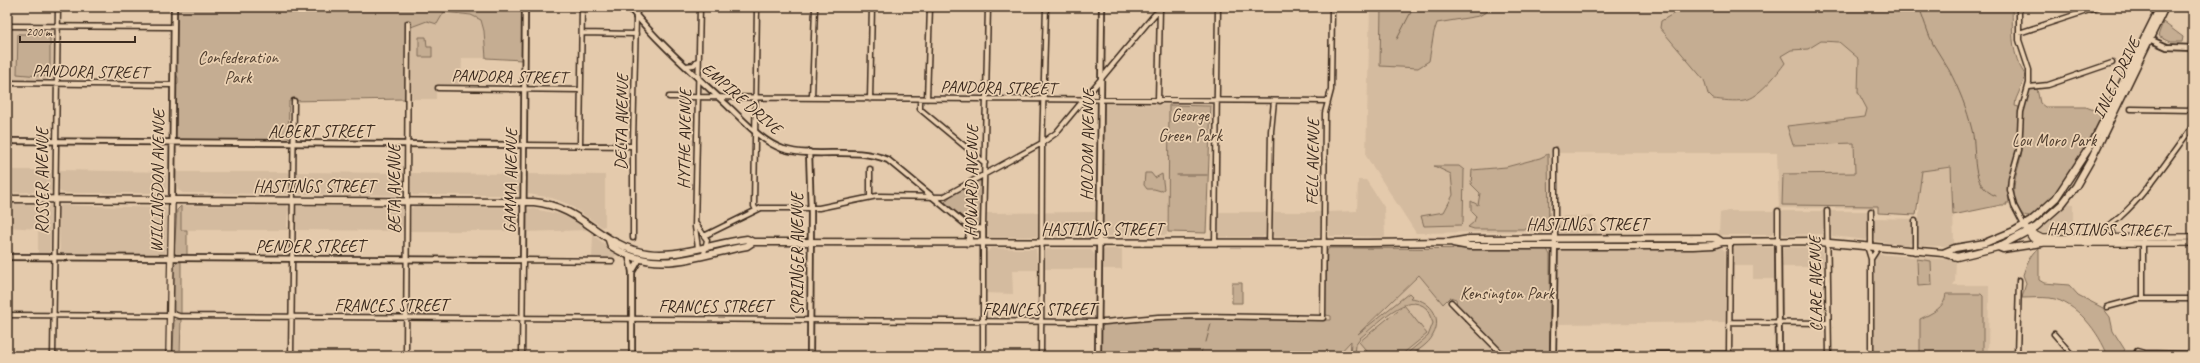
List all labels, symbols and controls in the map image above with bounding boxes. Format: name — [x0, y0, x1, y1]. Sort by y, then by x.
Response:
scale bar — [20, 18, 135, 44]
text: 200 m — [26, 24, 53, 40]
street label: INLET DRIVE — [2088, 33, 2146, 122]
park label: Confederation Park — [198, 47, 279, 88]
street label: EMPIRE DRIVE — [697, 58, 788, 141]
street label: PANDORA STREET — [32, 60, 152, 83]
street label: PANDORA STREET — [451, 65, 571, 88]
street label: DELTA AVENUE — [610, 71, 633, 170]
street label: PANDORA STREET — [940, 76, 1060, 99]
street label: HYTHE AVENUE — [673, 86, 696, 189]
street label: HOLDOM AVENUE — [1076, 87, 1099, 201]
park label: George Green Park — [1158, 105, 1224, 146]
street label: WILLINGDON AVENUE — [146, 107, 169, 253]
street label: FELL AVENUE — [1301, 116, 1324, 206]
street label: ALBERT STREET — [268, 121, 376, 142]
street label: HOWARD AVENUE — [960, 122, 983, 237]
street label: ROSSER AVENUE — [32, 125, 53, 234]
street label: GAMMA AVENUE — [499, 126, 522, 234]
park label: Lou Moro Park — [2012, 130, 2098, 151]
street label: BETA AVENUE — [384, 142, 405, 234]
street label: HASTINGS STREET — [253, 176, 378, 197]
street label: SPRINGER AVENUE — [787, 190, 808, 315]
street label: HASTINGS STREET — [1526, 214, 1651, 235]
street label: HASTINGS STREET — [2047, 218, 2172, 241]
street label: HASTINGS STREET — [1041, 219, 1166, 240]
street label: CLARE AVENUE — [1804, 233, 1827, 332]
street label: PENDER STREET — [256, 236, 369, 257]
park label: Kensington Park — [1460, 283, 1556, 304]
street label: FRANCES STREET — [334, 295, 452, 316]
street label: FRANCES STREET — [658, 296, 776, 317]
street label: FRANCES STREET — [982, 299, 1100, 320]

